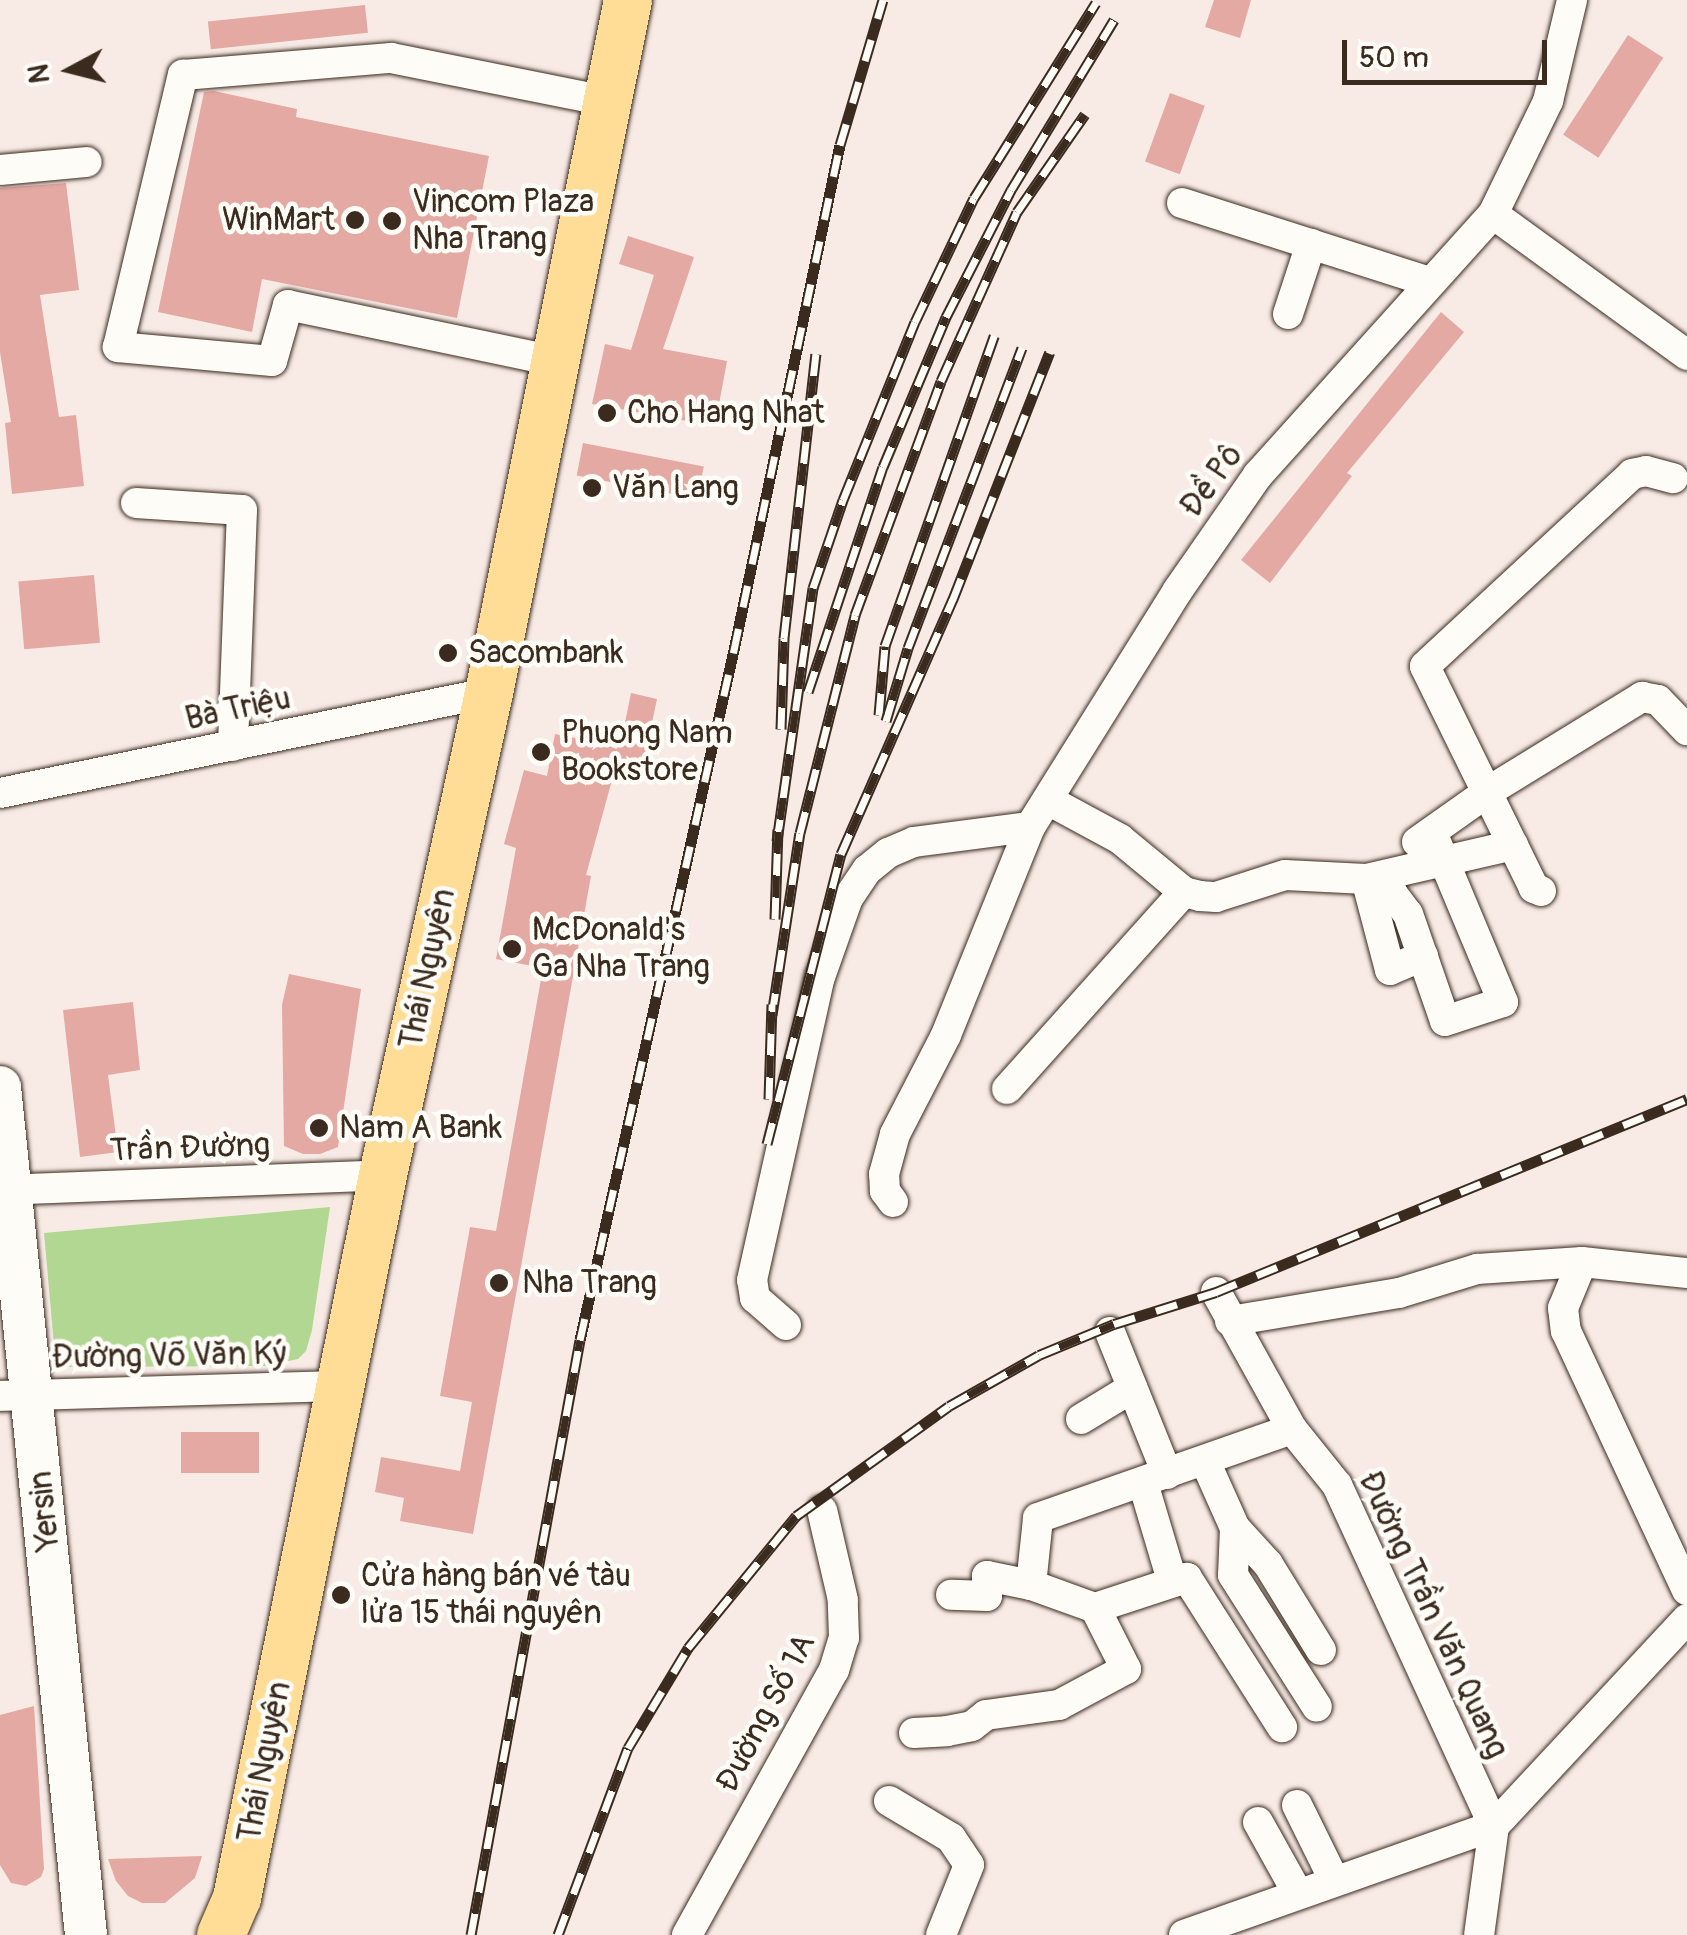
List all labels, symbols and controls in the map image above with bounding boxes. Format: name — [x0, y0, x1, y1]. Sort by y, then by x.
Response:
north arrow — [20, 20, 120, 120]
scale bar — [1347, 20, 1552, 82]
text: 50 m — [1359, 39, 1429, 76]
text: N — [21, 62, 58, 85]
place label: Vincom Plaza Nha Trang — [412, 184, 594, 259]
place label: WinMart — [222, 201, 335, 239]
marker: WinMart — [344, 209, 366, 231]
marker: Vincom Plaza Nha Trang — [381, 210, 403, 232]
place label: Cho Hang Nhat — [627, 394, 825, 432]
marker: Cho Hang Nhat — [596, 402, 618, 424]
street label: Đề Pô — [1173, 437, 1251, 525]
place label: Văn Lang — [612, 469, 739, 507]
marker: Văn Lang — [581, 477, 603, 499]
place label: Sacombank — [468, 634, 624, 672]
marker: Sacombank — [437, 642, 459, 664]
street label: Bà Triệu — [182, 679, 294, 739]
place label: Phuong Nam Bookstore — [561, 715, 733, 790]
marker: Phuong Nam Bookstore — [530, 741, 552, 763]
street label: Thái Nguyên — [392, 885, 464, 1053]
place label: McDonald's Ga Nha Trang — [532, 912, 710, 987]
marker: McDonald's Ga Nha Trang — [501, 938, 523, 960]
place label: Nam A Bank — [339, 1109, 502, 1147]
marker: Nam A Bank — [308, 1117, 330, 1139]
street label: Trần Đường — [109, 1126, 271, 1170]
place label: Nha Trang — [522, 1264, 657, 1302]
marker: Nha Trang — [486, 1270, 512, 1296]
street label: Đường Võ Văn Ký — [51, 1335, 287, 1377]
street label: Đường Trần Văn Quang — [1350, 1466, 1516, 1764]
street label: Yersin — [22, 1469, 68, 1553]
place label: Cửa hàng bán vé tàu lửa 15 thái nguyên — [361, 1558, 631, 1633]
marker: Cửa hàng bán vé tàu lửa 15 thái nguyên — [330, 1584, 352, 1606]
street label: Đường Số 1A — [708, 1627, 824, 1799]
street label: Thái Nguyên — [231, 1678, 299, 1846]

